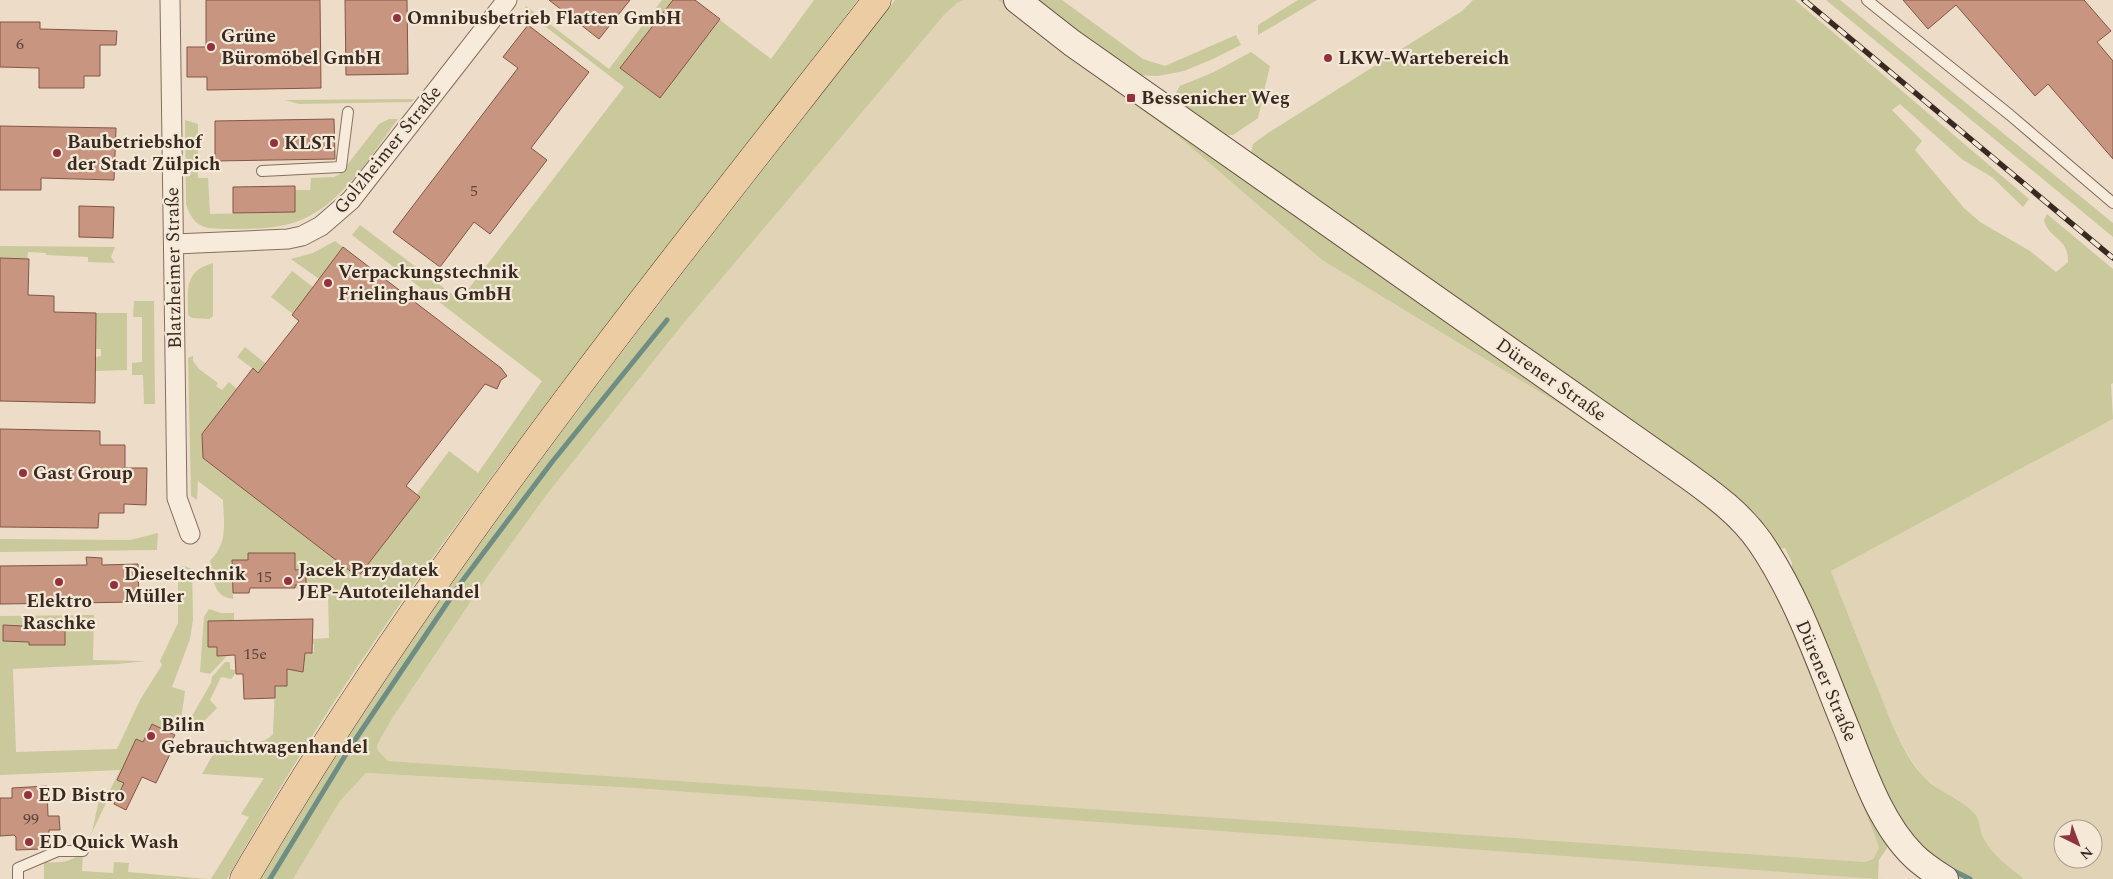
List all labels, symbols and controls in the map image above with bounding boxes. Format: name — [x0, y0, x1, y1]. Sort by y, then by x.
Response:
place label: Omnibusbetrieb Flatten GmbH — [407, 4, 682, 33]
marker: Omnibusbetrieb Flatten GmbH — [391, 12, 403, 24]
place label: Grüne Büromöbel GmbH — [221, 22, 382, 73]
house number: 6 — [16, 32, 24, 56]
marker: Grüne Büromöbel GmbH — [205, 41, 217, 53]
place label: LKW-Wartebereich — [1338, 44, 1510, 73]
marker: LKW-Wartebereich — [1322, 52, 1334, 64]
street label: Golzheimer Straße — [327, 79, 449, 221]
place label: Bessenicher Weg — [1141, 84, 1290, 113]
marker: Bessenicher Weg — [1125, 92, 1137, 104]
place label: Baubetriebshof der Stadt Zülpich — [67, 128, 221, 179]
place label: KLST — [284, 129, 335, 158]
marker: KLST — [268, 137, 280, 149]
marker: Baubetriebshof der Stadt Zülpich — [51, 147, 63, 159]
house number: 5 — [470, 179, 478, 203]
street label: Blatzheimer Straße — [158, 187, 190, 349]
place label: Verpackungstechnik Frielinghaus GmbH — [338, 258, 519, 309]
marker: Verpackungstechnik Frielinghaus GmbH — [322, 277, 334, 289]
street label: Dürener Straße — [1490, 331, 1612, 429]
place label: Gast Group — [33, 459, 133, 488]
marker: Gast Group — [17, 467, 29, 479]
place label: Jacek Przydatek JEP-Autoteilehandel — [298, 556, 480, 607]
place label: Dieseltechnik Müller — [124, 560, 247, 611]
house number: 15 — [256, 565, 272, 589]
marker: Jacek Przydatek JEP-Autoteilehandel — [282, 575, 294, 587]
marker: Elektro Raschke — [53, 576, 65, 588]
marker: Dieseltechnik Müller — [108, 579, 120, 591]
place label: Elektro Raschke — [22, 587, 96, 638]
street label: Dürener Straße — [1787, 616, 1865, 746]
house number: 15e — [243, 642, 267, 666]
place label: Bilin Gebrauchtwagenhandel — [161, 711, 368, 762]
marker: Bilin Gebrauchtwagenhandel — [145, 730, 157, 742]
place label: ED Bistro — [38, 781, 125, 810]
marker: ED Bistro — [22, 789, 34, 801]
house number: 99 — [23, 807, 39, 831]
north arrow — [2053, 819, 2103, 869]
place label: ED Quick Wash — [39, 828, 179, 857]
marker: ED Quick Wash — [23, 836, 35, 848]
text: N — [2075, 842, 2098, 865]

